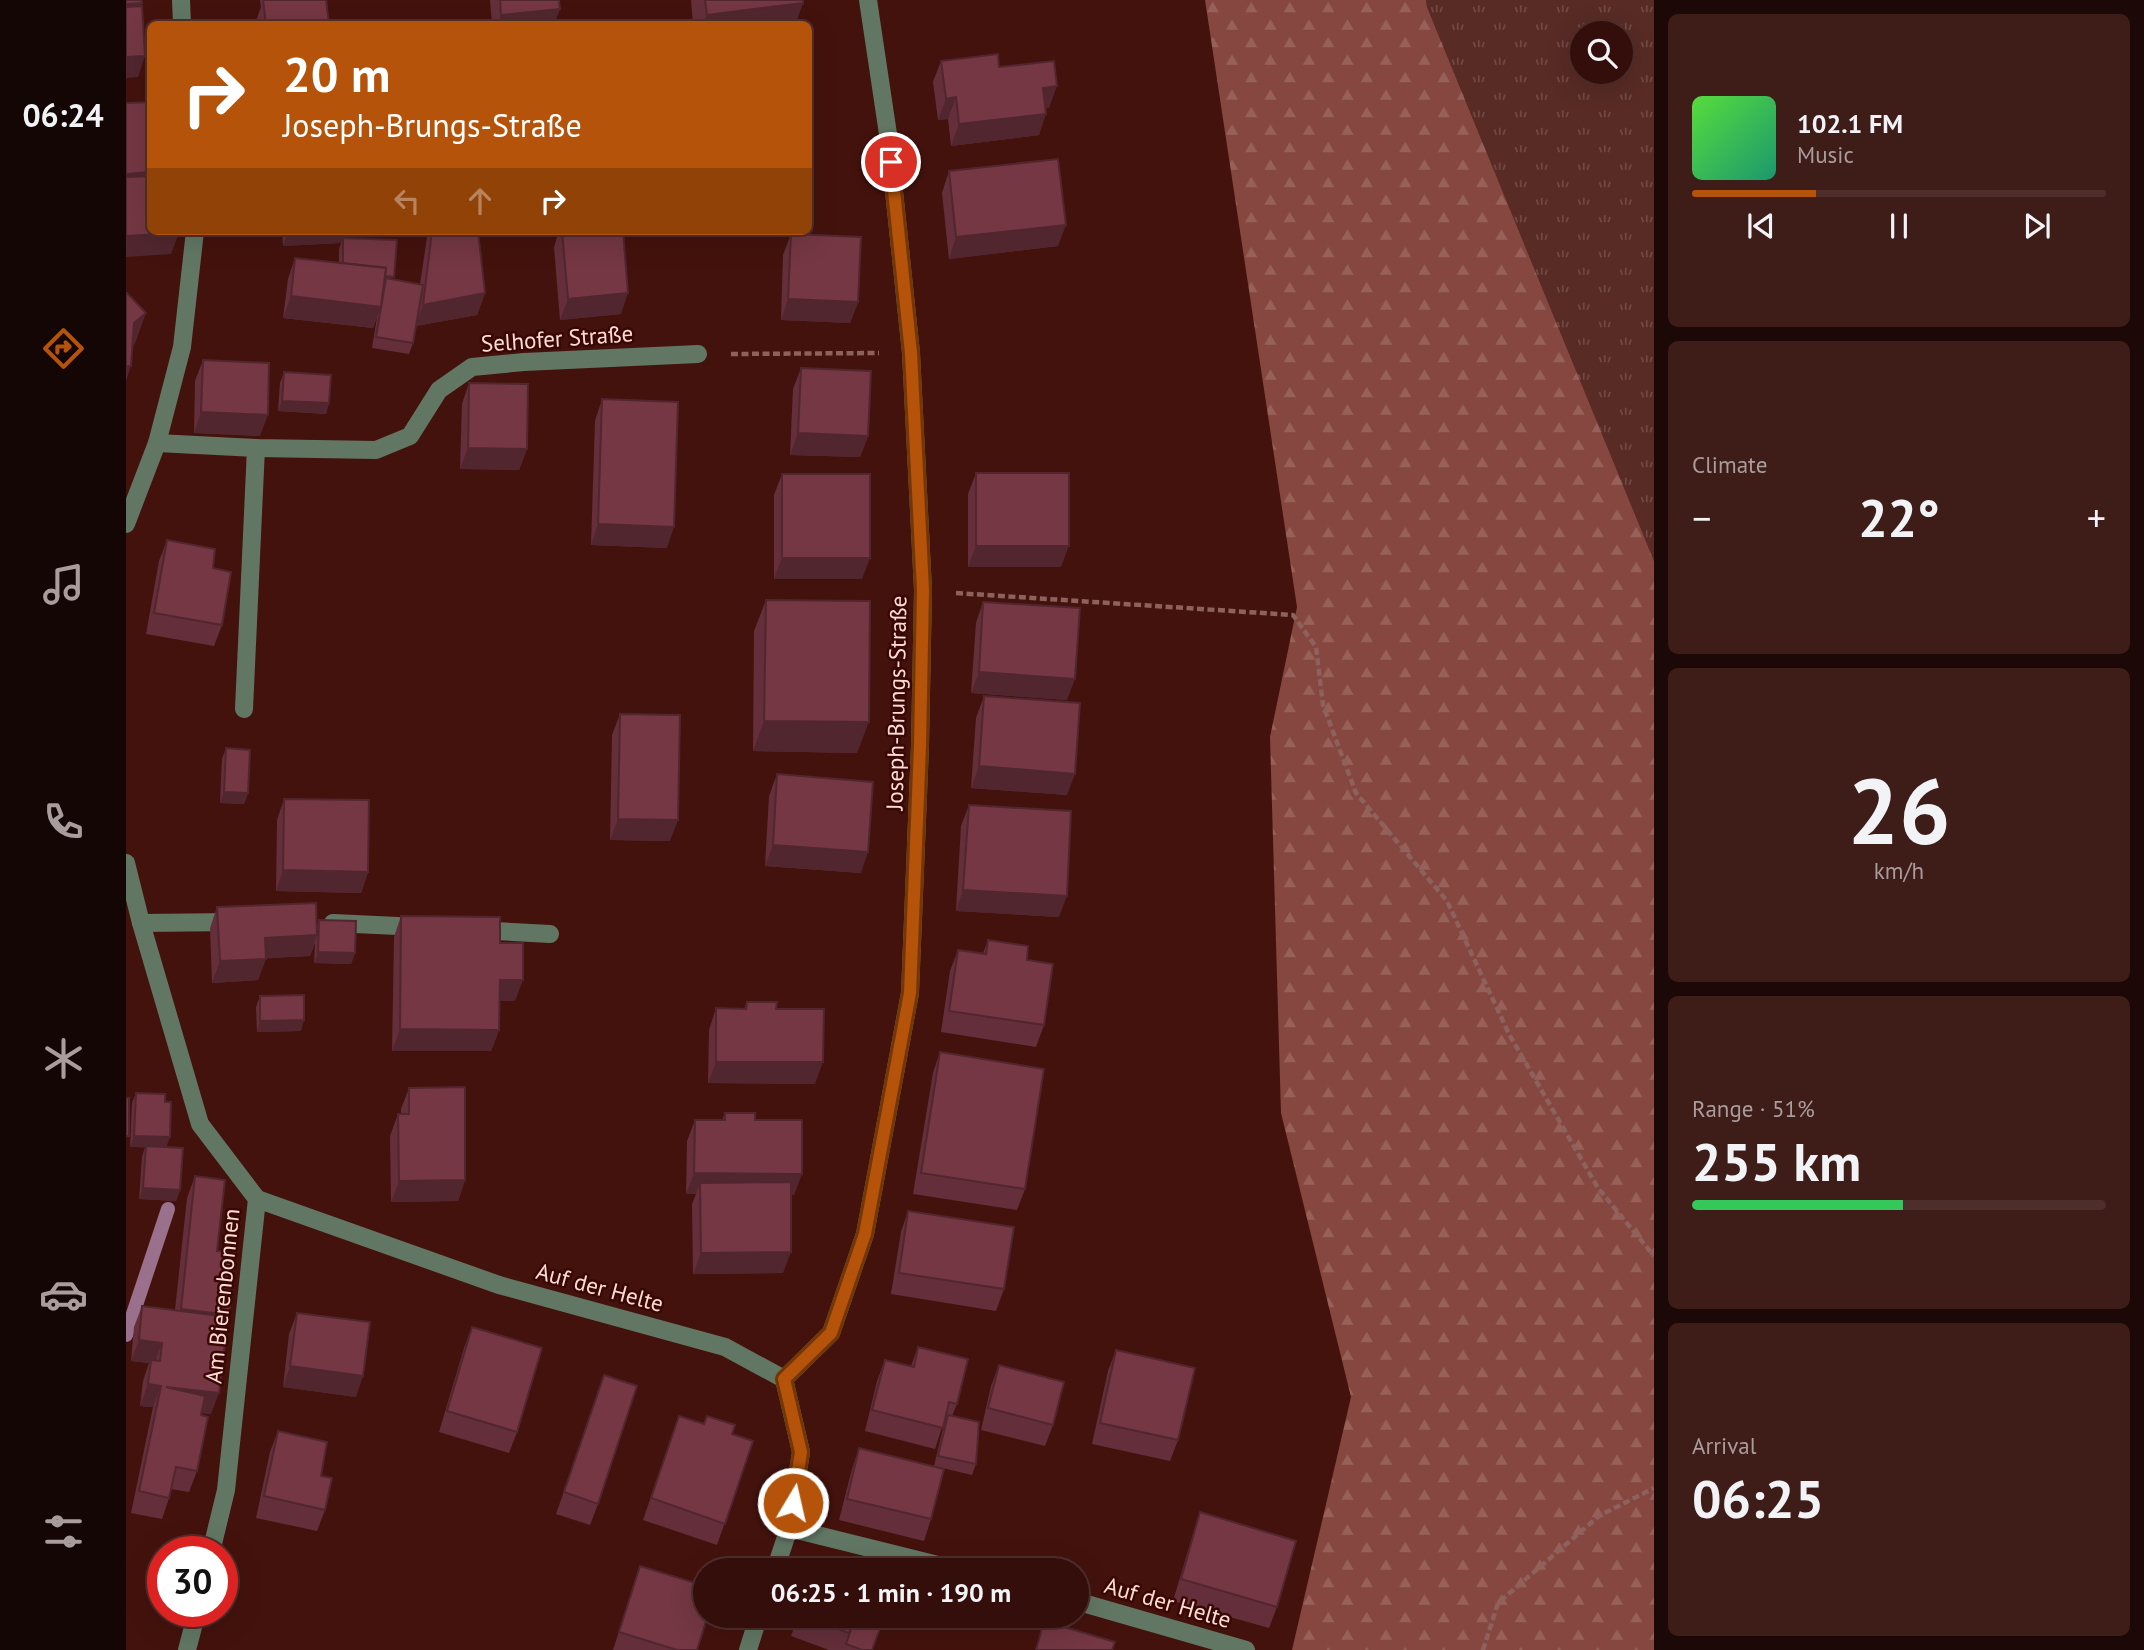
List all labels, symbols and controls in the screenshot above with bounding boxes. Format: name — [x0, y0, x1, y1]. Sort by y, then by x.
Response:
map controls — [1570, 21, 1633, 84]
button: search — [1570, 21, 1633, 84]
text: 20 m — [283, 42, 390, 106]
icon: right — [168, 49, 259, 140]
text: 06:24 — [22, 94, 104, 136]
text: Joseph-Brungs-Straße — [283, 104, 582, 146]
text: 102.1 FM — [1797, 107, 1903, 140]
pin — [861, 132, 921, 192]
text: Music — [1797, 140, 1854, 169]
icon: arrive — [872, 143, 910, 181]
icon: left — [388, 182, 426, 220]
icon: ahead — [461, 182, 499, 220]
icon: right — [534, 182, 572, 220]
icon: previous — [1742, 207, 1780, 245]
icon: pause — [1880, 207, 1918, 245]
icon: next — [2018, 207, 2056, 245]
street label: Selhofer Straße — [480, 318, 634, 358]
icon: directions — [39, 324, 88, 373]
text: Climate — [1692, 450, 1767, 479]
text: 22° — [1858, 484, 1940, 551]
text: − — [1692, 493, 1711, 542]
text: + — [2087, 493, 2106, 542]
icon: music — [39, 560, 88, 609]
street label: Joseph-Brungs-Straße — [880, 595, 912, 812]
text: 26 — [1847, 751, 1951, 869]
icon: phone — [39, 797, 88, 846]
text: km/h — [1874, 856, 1924, 885]
icon: climate — [39, 1034, 88, 1083]
text: Range · 51% — [1692, 1094, 1815, 1123]
text: 255 km — [1692, 1128, 1861, 1195]
street label: Am Bierenbonnen — [198, 1207, 246, 1385]
street label: Auf der Helte — [533, 1256, 667, 1318]
icon: car — [39, 1270, 88, 1319]
text: Arrival — [1692, 1431, 1756, 1460]
text: 06:25 — [1692, 1465, 1824, 1532]
position arrow — [756, 1466, 830, 1540]
icon: filters — [39, 1507, 88, 1556]
speed limit sign: 30 — [147, 1536, 238, 1627]
street label: Auf der Helte — [1101, 1570, 1235, 1634]
text: 06:25 · 1 min · 190 m — [771, 1576, 1011, 1609]

